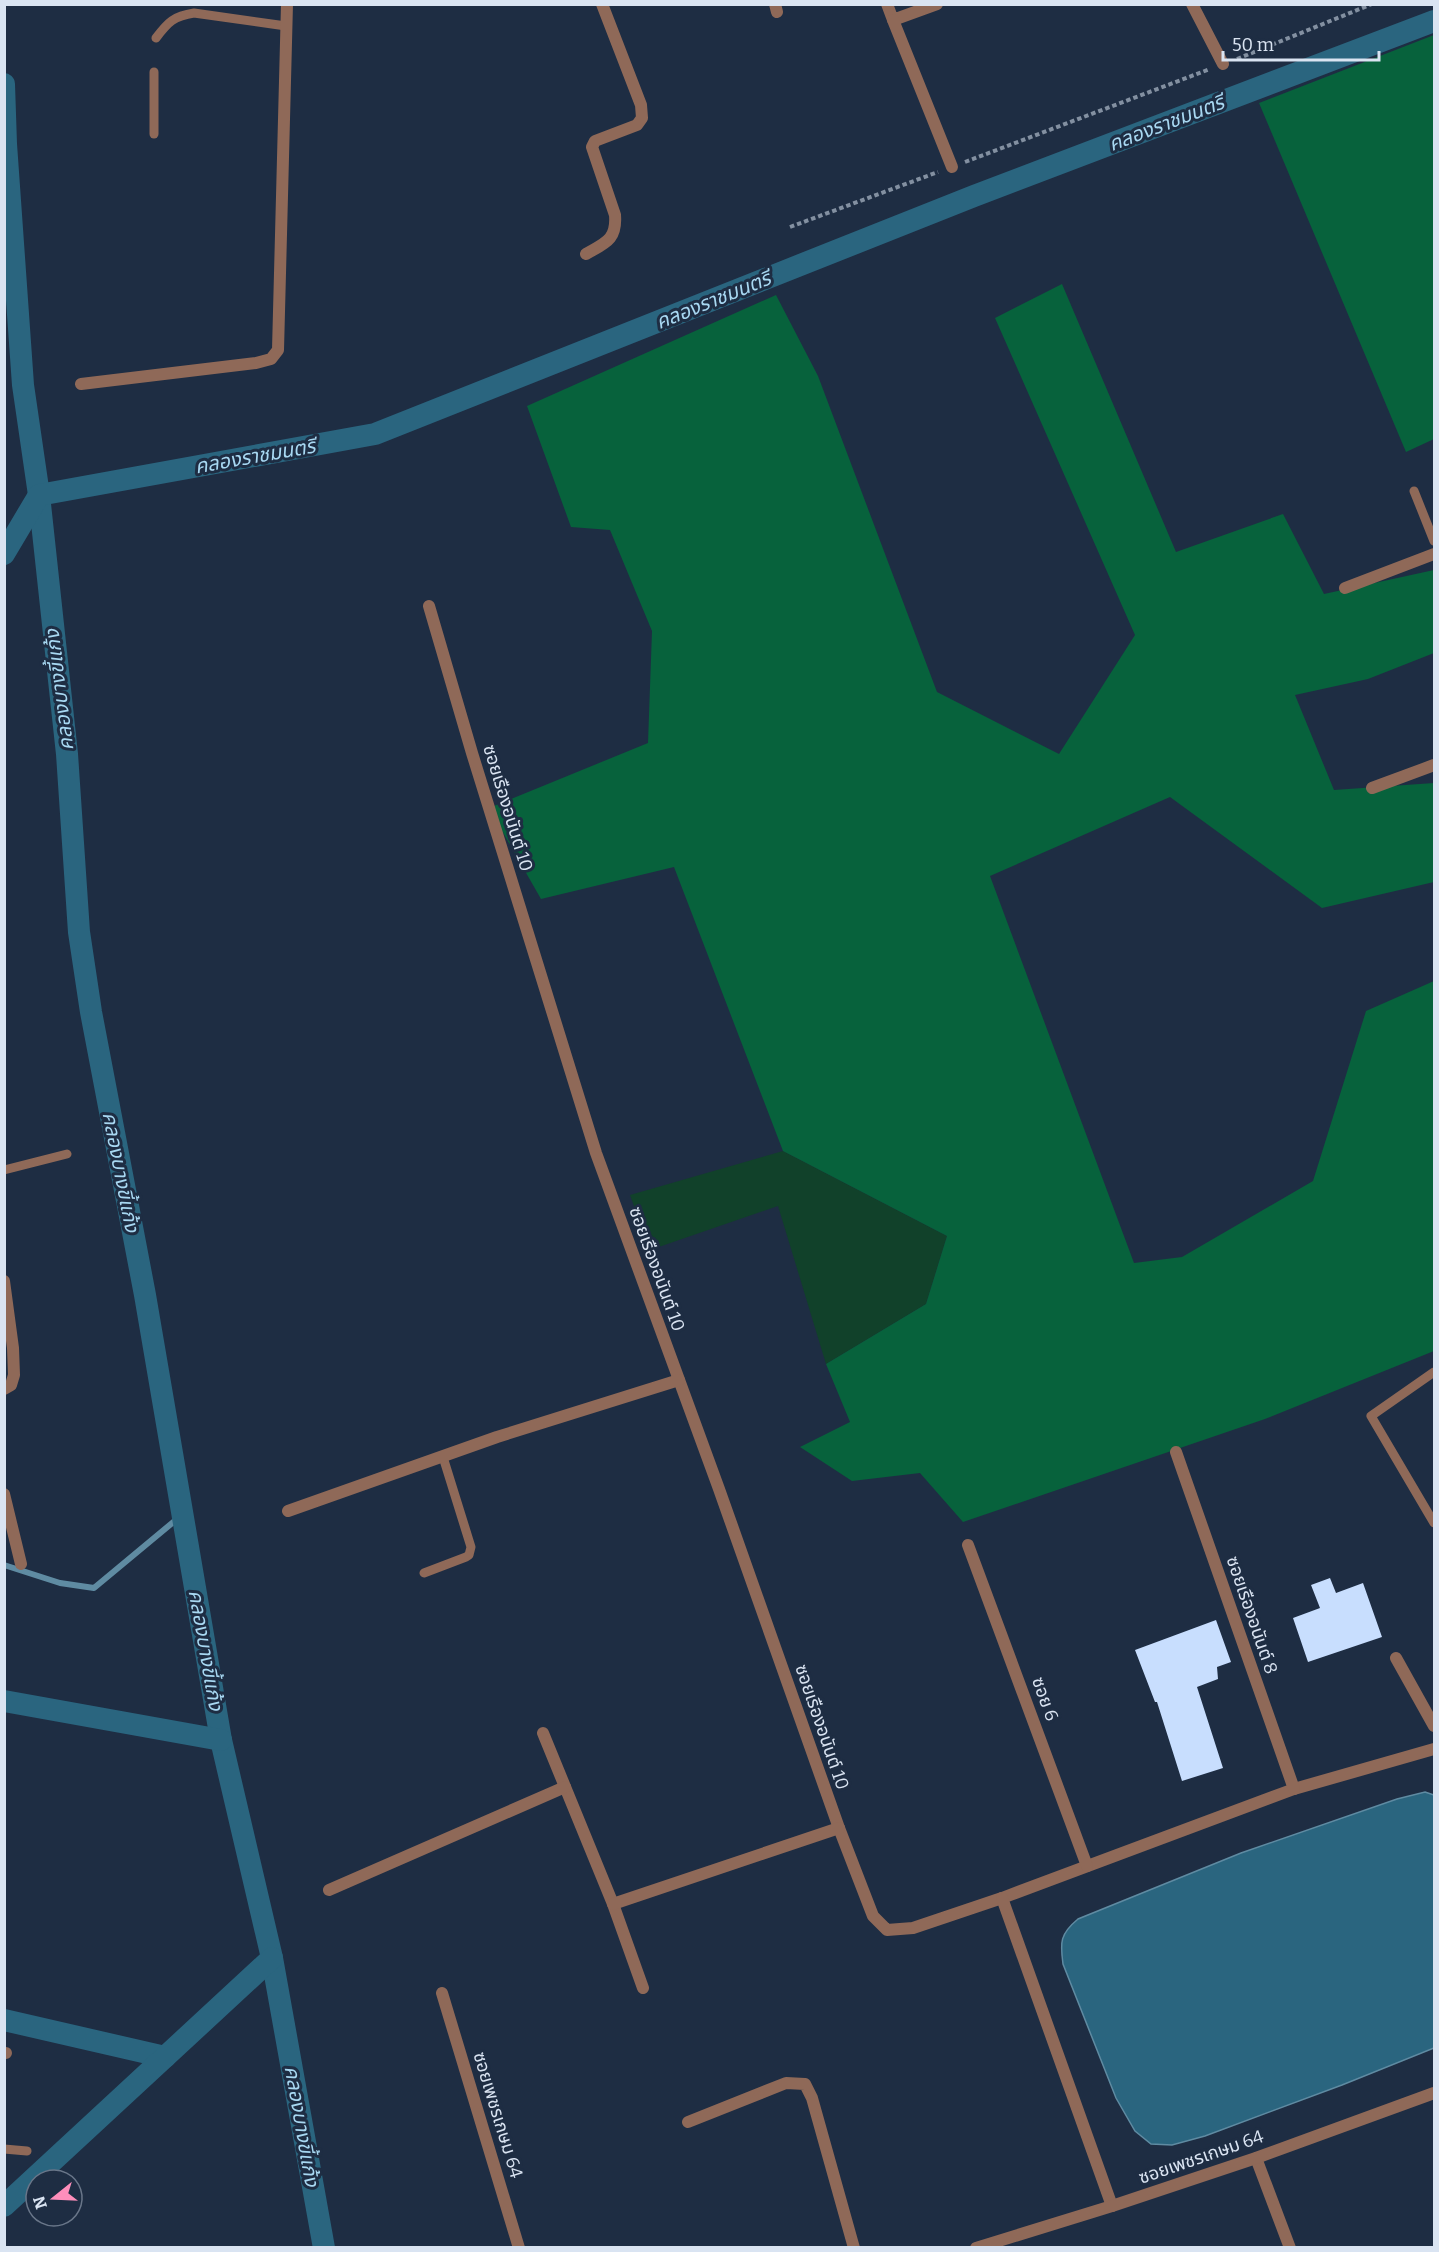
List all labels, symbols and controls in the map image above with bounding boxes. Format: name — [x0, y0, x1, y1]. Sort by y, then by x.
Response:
scale bar — [1223, 24, 1379, 62]
text: 50 m — [1232, 34, 1274, 56]
water label: คลองราชมนตรี — [1105, 89, 1231, 156]
water label: คลองราชมนตรี — [652, 265, 778, 334]
water label: คลองราชมนตรี — [193, 433, 321, 478]
water label: คลองบางขี้แก้ง — [38, 627, 78, 752]
street label: ซอยเรืองอนันต์ 10 — [478, 742, 538, 874]
water label: คลองบางขี้แก้ง — [98, 1109, 147, 1235]
street label: ซอยเรืองอนันต์ 10 — [624, 1204, 690, 1334]
street label: ซอยเรืองอนันต์ 8 — [1222, 1553, 1282, 1677]
water label: คลองบางขี้แก้ง — [184, 1588, 231, 1713]
street label: ซอยเรืองอนันต์ 10 — [790, 1661, 854, 1793]
street label: ซอย 6 — [1027, 1674, 1063, 1724]
street label: ซอยเพชรเกษม 64 — [468, 2049, 528, 2181]
water label: คลองบางขี้แก้ง — [280, 2064, 327, 2189]
street label: ซอยเพชรเกษม 64 — [1136, 2125, 1267, 2189]
north arrow — [24, 2168, 84, 2228]
text: N — [29, 2194, 51, 2211]

